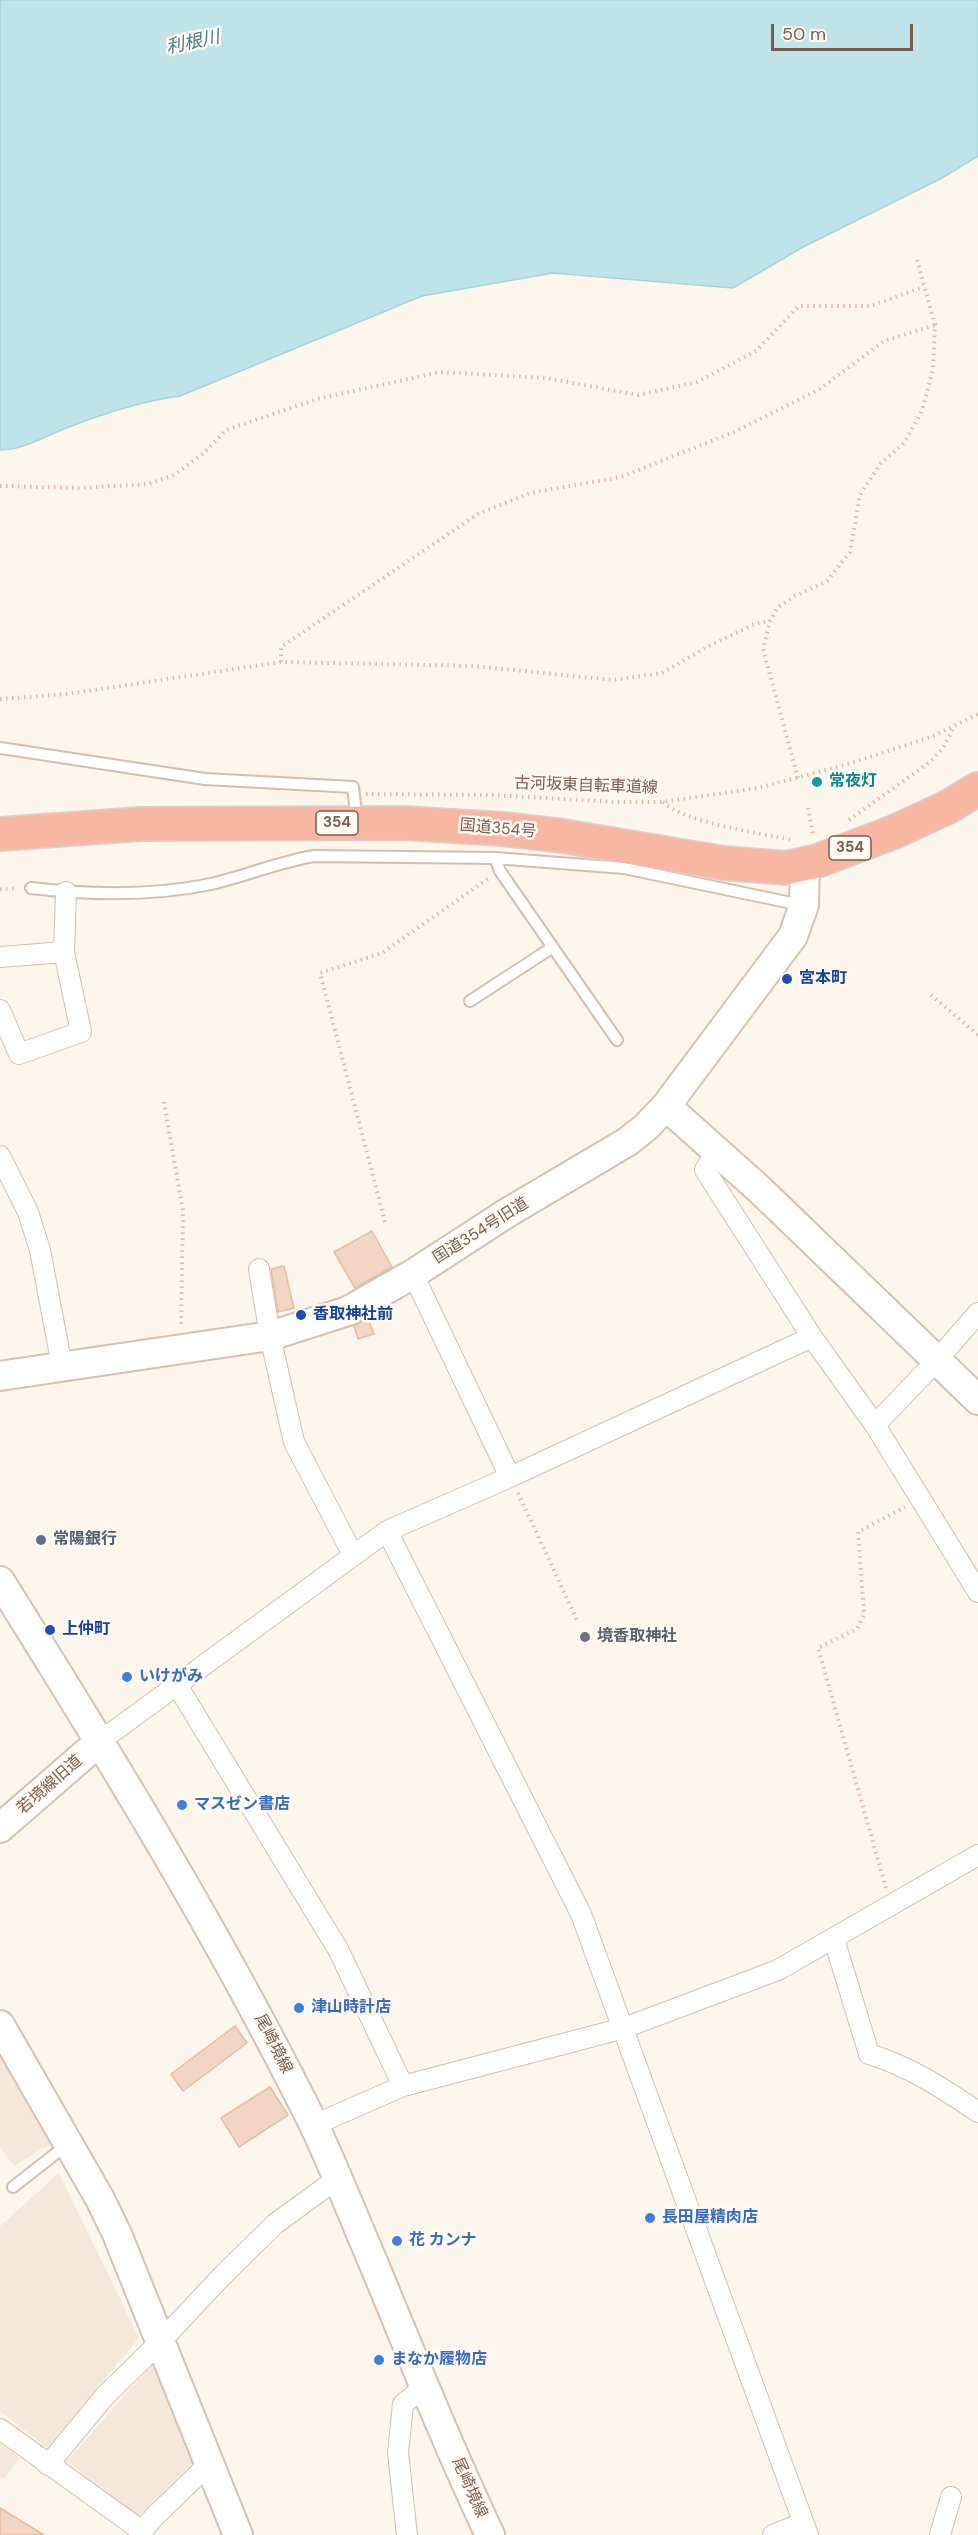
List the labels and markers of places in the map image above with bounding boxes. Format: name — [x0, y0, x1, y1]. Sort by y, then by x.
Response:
place label: 常夜灯 — [829, 772, 877, 792]
marker: 常夜灯 — [810, 775, 824, 789]
place label: 宮本町 — [799, 969, 847, 989]
marker: 宮本町 — [780, 972, 794, 986]
place label: 香取神社前 — [313, 1305, 393, 1325]
marker: 香取神社前 — [294, 1308, 308, 1322]
place label: 常陽銀行 — [53, 1530, 117, 1550]
marker: 常陽銀行 — [34, 1533, 48, 1547]
place label: 上仲町 — [62, 1620, 110, 1640]
marker: 上仲町 — [43, 1623, 57, 1637]
place label: 境香取神社 — [597, 1627, 677, 1647]
marker: 境香取神社 — [578, 1630, 592, 1644]
place label: いけがみ — [139, 1667, 203, 1687]
marker: いけがみ — [120, 1670, 134, 1684]
place label: マスゼン書店 — [194, 1795, 290, 1815]
marker: マスゼン書店 — [175, 1798, 189, 1812]
place label: 津山時計店 — [311, 1998, 391, 2018]
marker: 津山時計店 — [292, 2001, 306, 2015]
place label: 長田屋精肉店 — [662, 2208, 758, 2228]
marker: 長田屋精肉店 — [643, 2211, 657, 2225]
place label: 花 カンナ — [409, 2231, 477, 2251]
marker: 花 カンナ — [390, 2234, 404, 2248]
place label: まなか履物店 — [391, 2350, 487, 2370]
marker: まなか履物店 — [372, 2353, 386, 2367]

